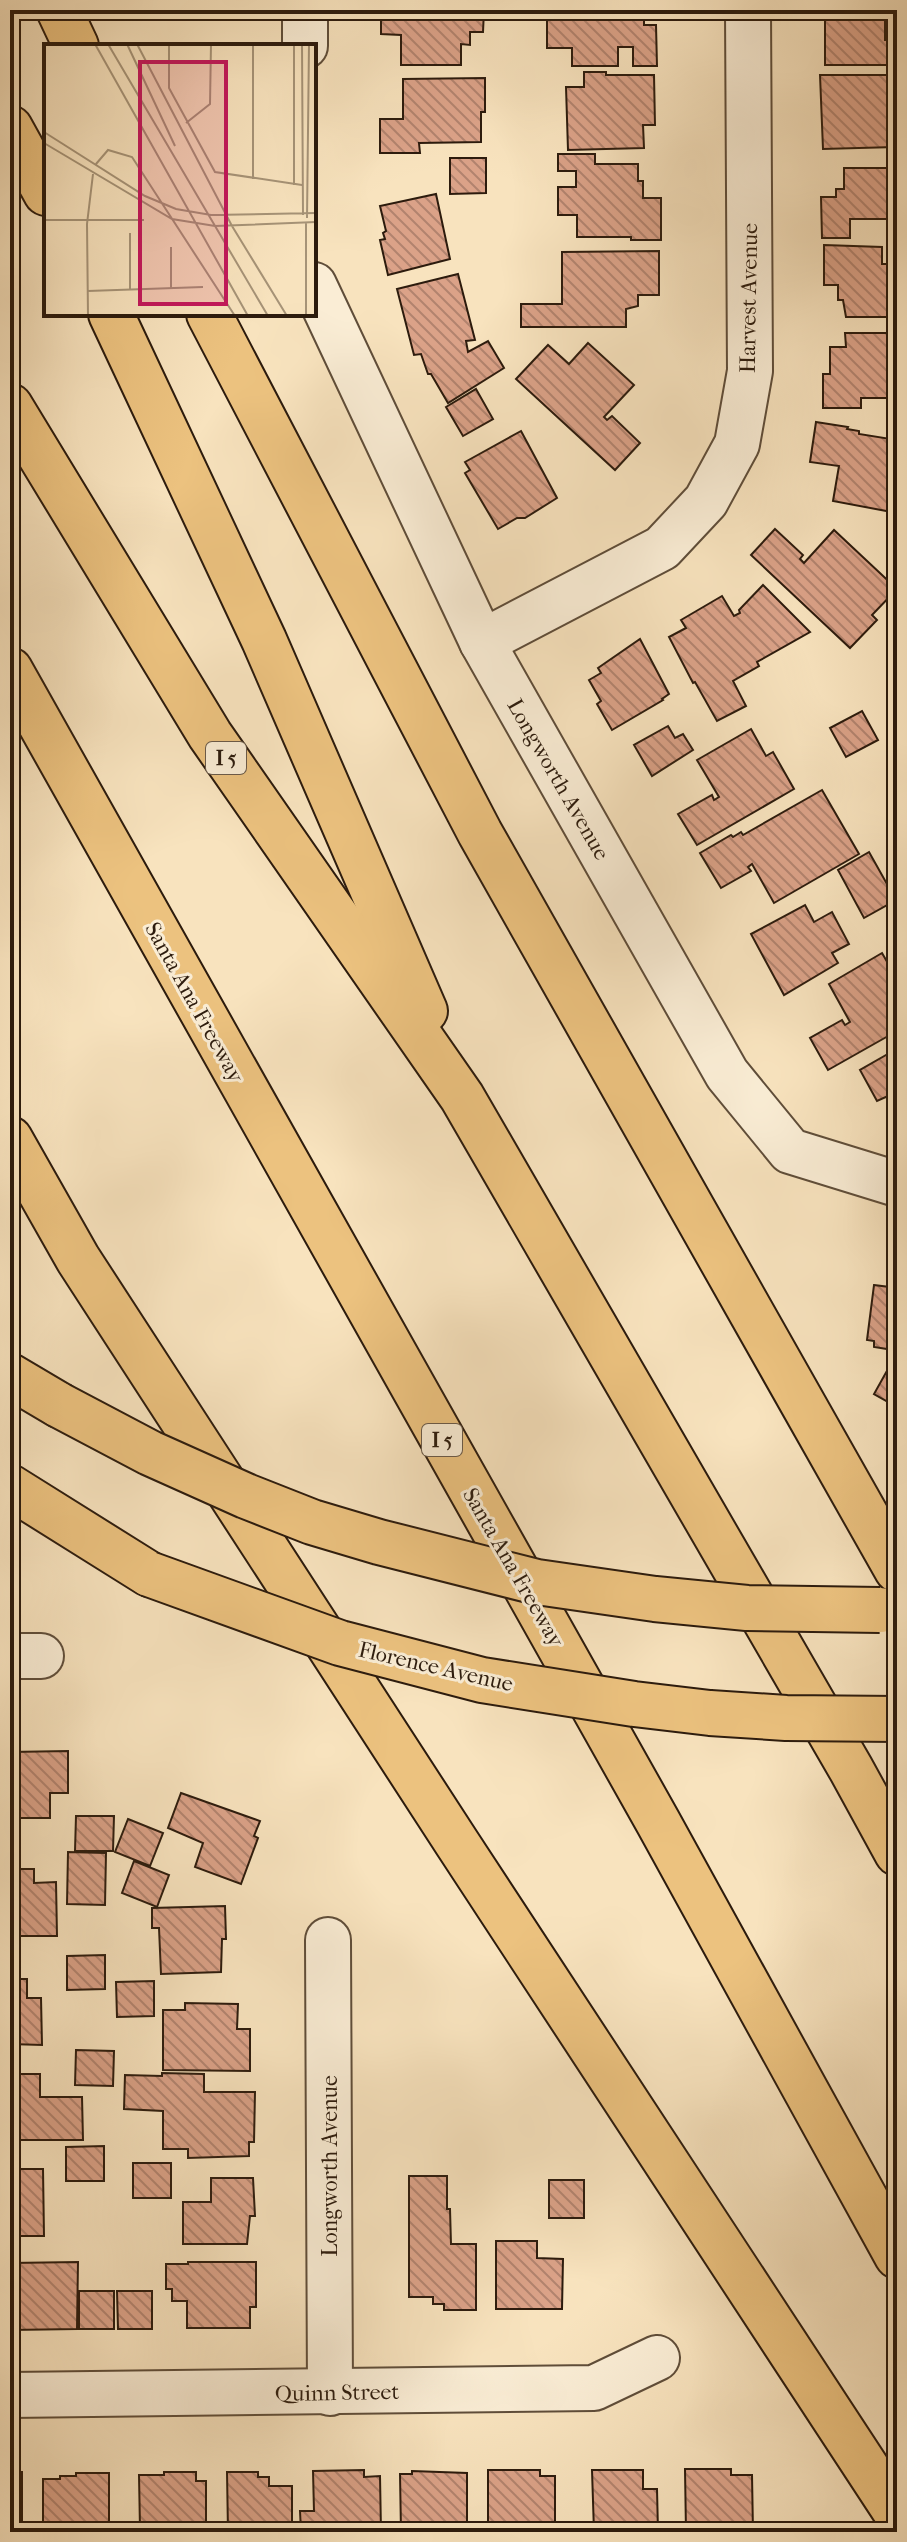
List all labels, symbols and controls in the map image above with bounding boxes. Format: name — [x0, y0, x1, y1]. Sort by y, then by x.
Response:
inset map — [44, 44, 316, 316]
street label: Harvest Avenue — [735, 223, 763, 373]
street label: Longworth Avenue — [501, 694, 615, 865]
road number: I 5 — [206, 742, 246, 774]
street label: Santa Ana Freeway — [139, 918, 250, 1088]
road number: I 5 — [422, 1424, 462, 1456]
street label: Santa Ana Freeway — [457, 1483, 570, 1653]
street label: Florence Avenue — [356, 1637, 516, 1697]
street label: Longworth Avenue — [317, 2075, 343, 2257]
street label: Quinn Street — [275, 2379, 400, 2407]

